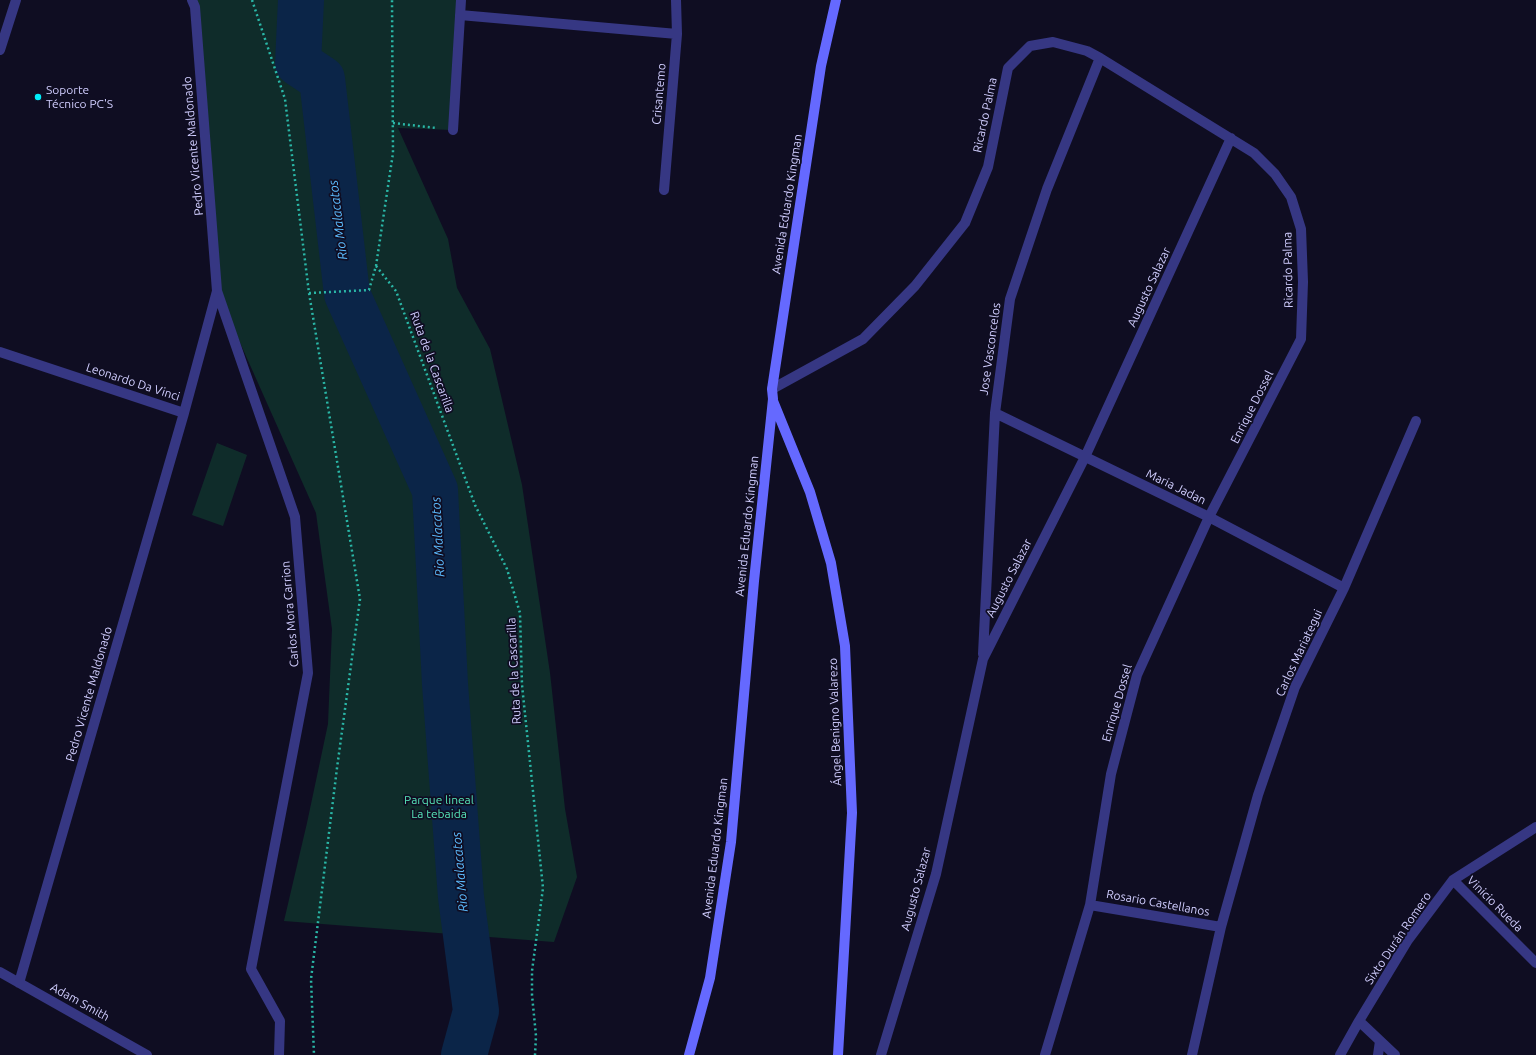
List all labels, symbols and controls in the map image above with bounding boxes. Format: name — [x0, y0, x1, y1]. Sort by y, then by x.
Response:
street label: Crisantemo — [649, 63, 669, 125]
street label: Pedro Vicente Maldonado — [180, 76, 206, 216]
street label: Ricardo Palma — [970, 76, 1000, 154]
place label: Soporte Técnico PC'S — [46, 83, 113, 111]
marker: Soporte Técnico PC'S — [33, 92, 43, 102]
street label: Avenida Eduardo Kingman — [769, 133, 805, 275]
water label: Rio Malacatos — [325, 179, 351, 261]
street label: Ricardo Palma — [1280, 232, 1296, 308]
street label: Augusto Salazar — [1124, 245, 1174, 329]
street label: Jose Vasconcelos — [976, 302, 1004, 396]
street label: Ruta de la Cascarilla — [407, 309, 457, 415]
street label: Leonardo Da Vinci — [84, 360, 182, 404]
street label: Enrique Dossel — [1227, 368, 1277, 446]
street label: Avenida Eduardo Kingman — [732, 455, 762, 597]
street label: Maria Jadan — [1144, 466, 1208, 508]
water label: Rio Malacatos — [428, 496, 448, 578]
street label: Augusto Salazar — [983, 536, 1035, 620]
street label: Carlos Mora Carrion — [278, 560, 302, 668]
street label: Carlos Mariategui — [1273, 607, 1325, 699]
street label: Ruta de la Cascarilla — [504, 617, 524, 725]
street label: Pedro Vicente Maldonado — [63, 625, 115, 763]
street label: Ángel Benigno Valarezo — [826, 658, 844, 786]
street label: Enrique Dossel — [1099, 663, 1135, 743]
street label: Avenida Eduardo Kingman — [699, 777, 731, 919]
park label: Parque lineal La tebaida — [404, 793, 474, 821]
water label: Rio Malacatos — [449, 831, 471, 913]
street label: Augusto Salazar — [898, 846, 934, 932]
street label: Vinicio Rueda — [1464, 873, 1526, 935]
street label: Rosario Castellanos — [1105, 887, 1211, 919]
street label: Sixto Durán Romero — [1362, 889, 1434, 987]
street label: Adam Smith — [48, 980, 112, 1024]

